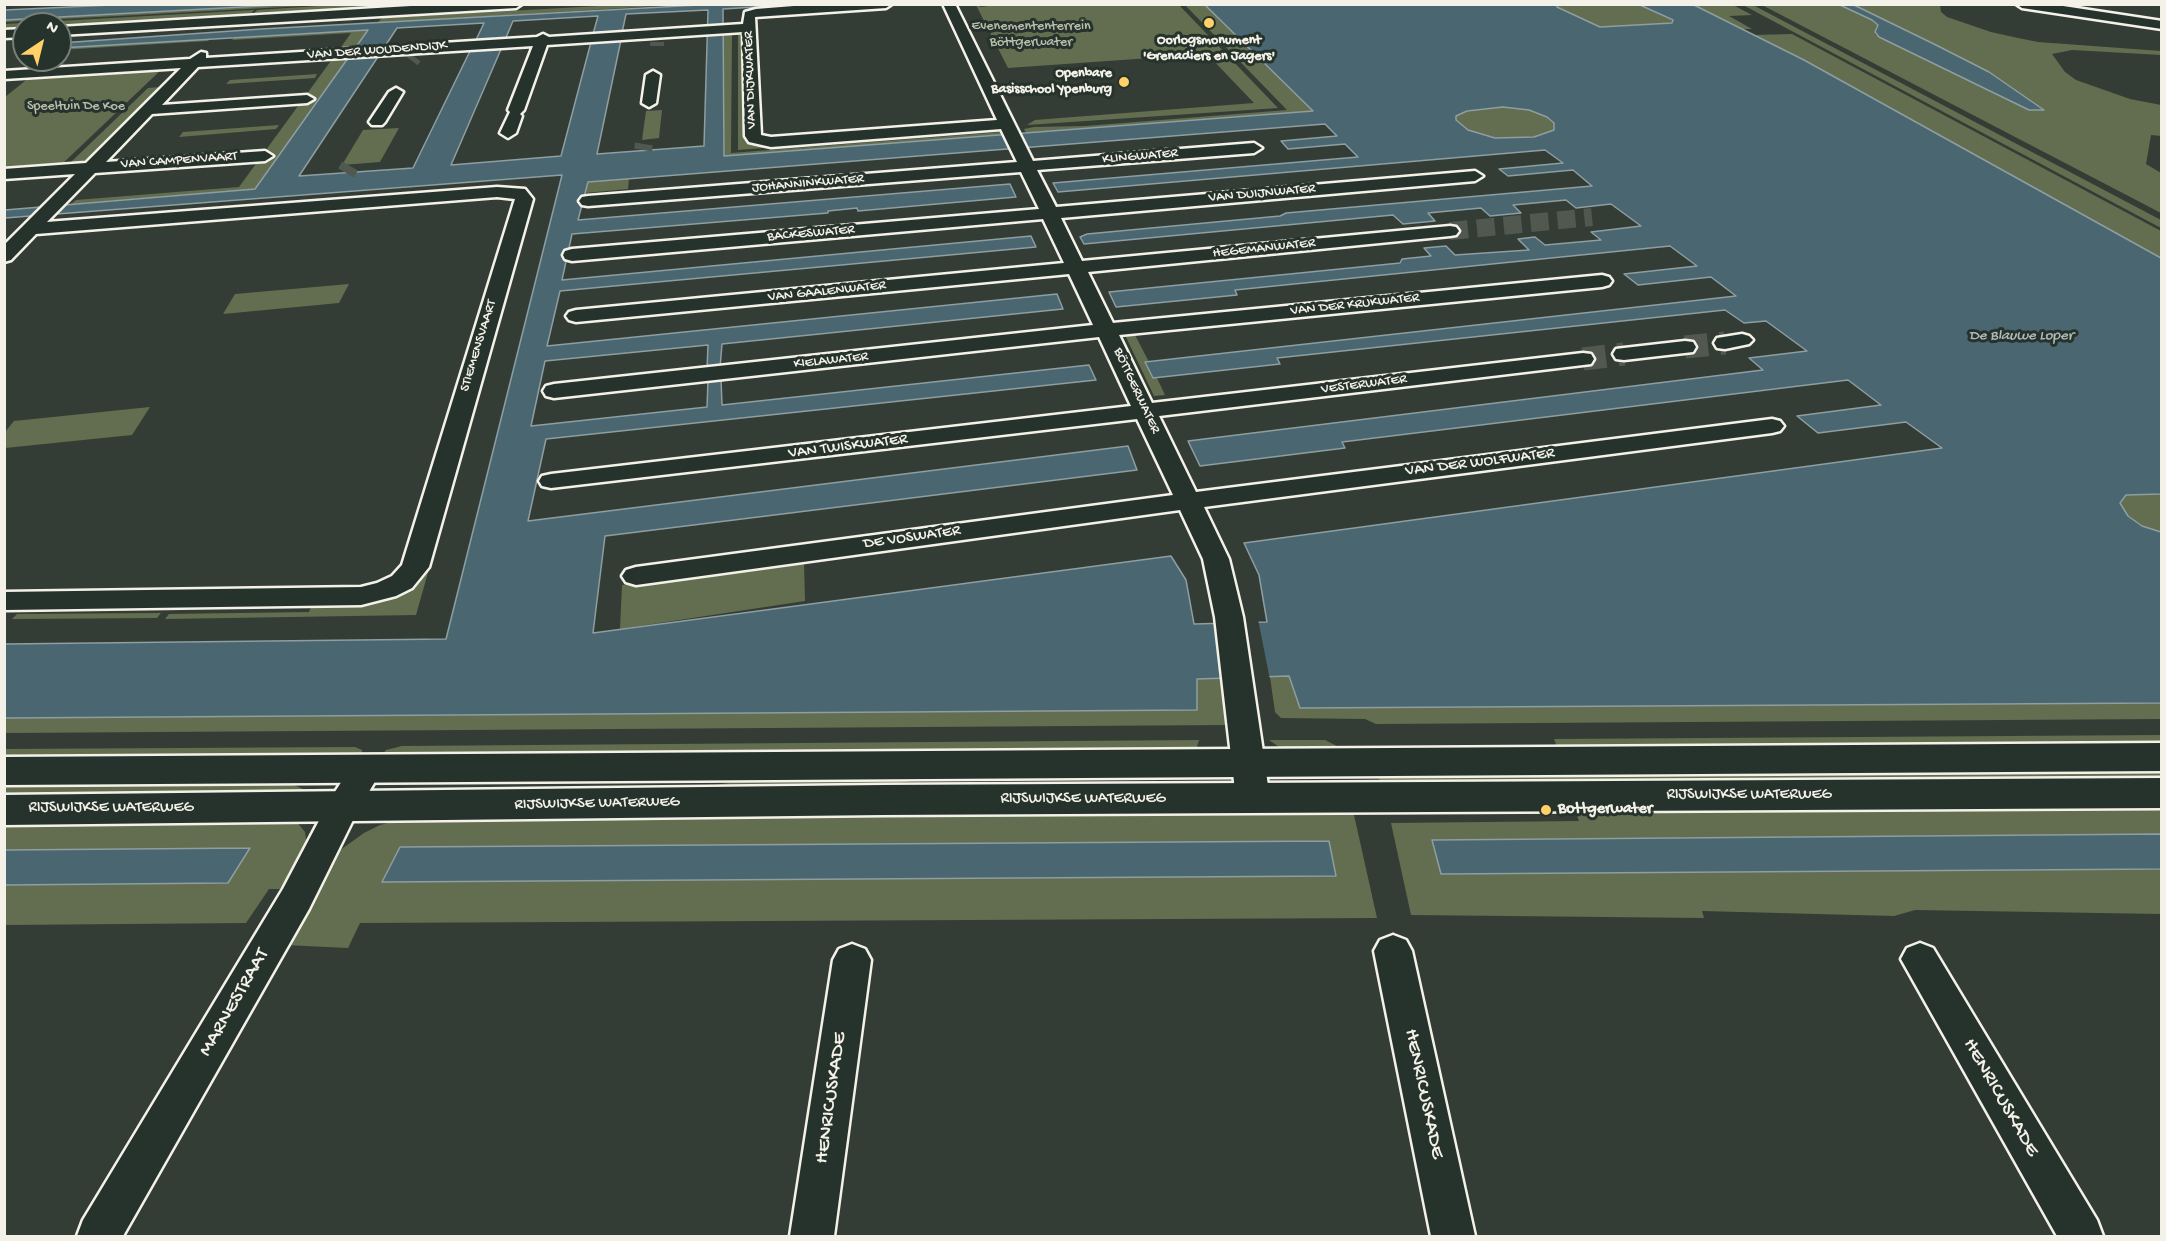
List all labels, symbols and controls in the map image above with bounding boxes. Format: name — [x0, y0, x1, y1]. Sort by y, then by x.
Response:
north arrow — [12, 12, 72, 72]
marker: Oorlogsmonument 'Grenadiers en Jagers' — [1202, 16, 1216, 30]
text: N — [42, 18, 61, 39]
park label: Evenemententerrein Böttgerwater — [971, 19, 1091, 51]
street label: VAN DIJKWATER — [741, 31, 761, 129]
place label: Oorlogsmonument 'Grenadiers en Jagers' — [1143, 33, 1275, 66]
street label: VAN DER WOUDENDIJK — [307, 38, 447, 64]
place label: Openbare Basisschool Ypenburg — [991, 66, 1112, 98]
marker: Openbare Basisschool Ypenburg — [1117, 75, 1131, 89]
park label: Speeltuin De Koe — [27, 99, 125, 115]
street label: KLINGWATER — [1102, 145, 1178, 169]
street label: VAN CAMPENVAART — [120, 149, 238, 173]
street label: JOHANNINKWATER — [751, 171, 865, 197]
street label: VAN DUIJNWATER — [1208, 181, 1316, 207]
street label: BACKESWATER — [767, 222, 855, 246]
street label: HEGEMANWATER — [1212, 235, 1316, 263]
street label: VAN GAALENWATER — [767, 277, 887, 307]
street label: VAN DER KRUKWATER — [1290, 290, 1420, 320]
street label: STIEMENSVAART — [457, 298, 501, 394]
water label: De Blauwe Loper — [1969, 328, 2073, 346]
street label: BÖTTGERWATER — [1109, 345, 1163, 437]
street label: KIELAWATER — [793, 349, 869, 373]
street label: VESTERWATER — [1320, 371, 1408, 399]
street label: VAN TWISKWATER — [787, 430, 909, 464]
street label: VAN DER WOLFWATER — [1404, 444, 1556, 482]
street label: DE VOSWATER — [862, 522, 962, 554]
street label: RIJSWIJKSE WATERWEG — [1666, 786, 1832, 806]
street label: RIJSWIJKSE WATERWEG — [1000, 790, 1166, 810]
street label: RIJSWIJKSE WATERWEG — [514, 793, 680, 815]
street label: RIJSWIJKSE WATERWEG — [28, 799, 194, 819]
place label: Bottgerwater — [1558, 800, 1652, 820]
marker: Bottgerwater — [1539, 803, 1553, 817]
street label: MARNESTRAAT — [195, 945, 275, 1061]
street label: HENRICUSKADE — [1398, 1027, 1448, 1161]
street label: HENRICUSKADE — [811, 1031, 853, 1165]
street label: HENRICUSKADE — [1957, 1035, 2043, 1161]

